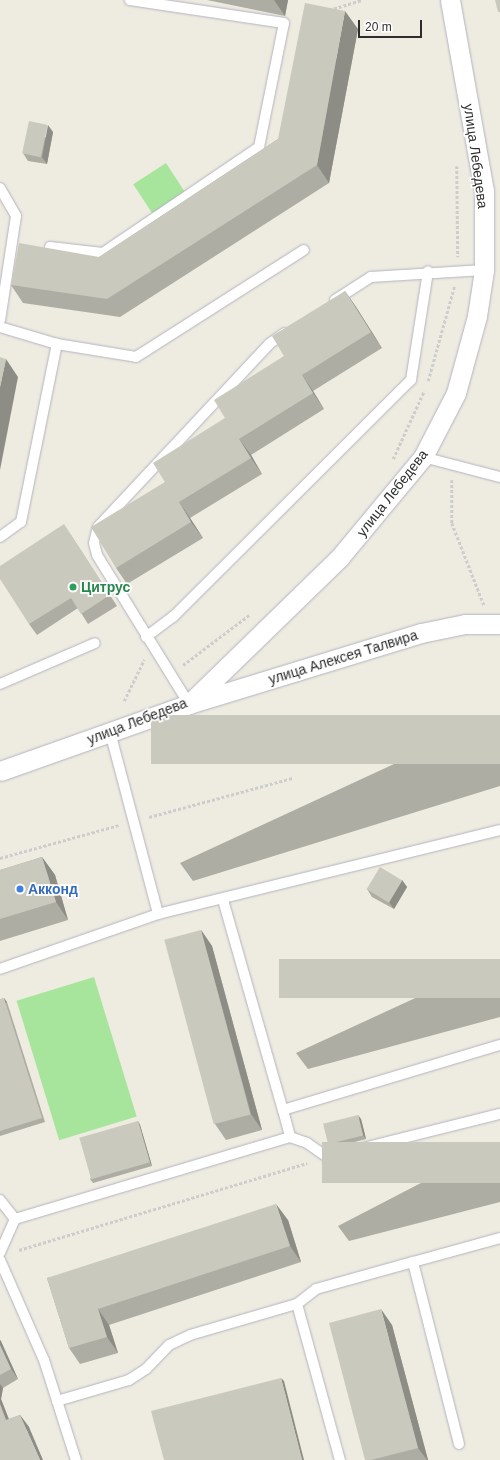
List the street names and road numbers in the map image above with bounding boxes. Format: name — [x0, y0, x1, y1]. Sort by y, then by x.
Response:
street label: улица Лебедева — [460, 103, 492, 209]
street label: улица Лебедева — [353, 446, 431, 540]
street label: улица Алексея Талвира — [266, 626, 420, 688]
street label: улица Лебедева — [85, 694, 189, 748]

